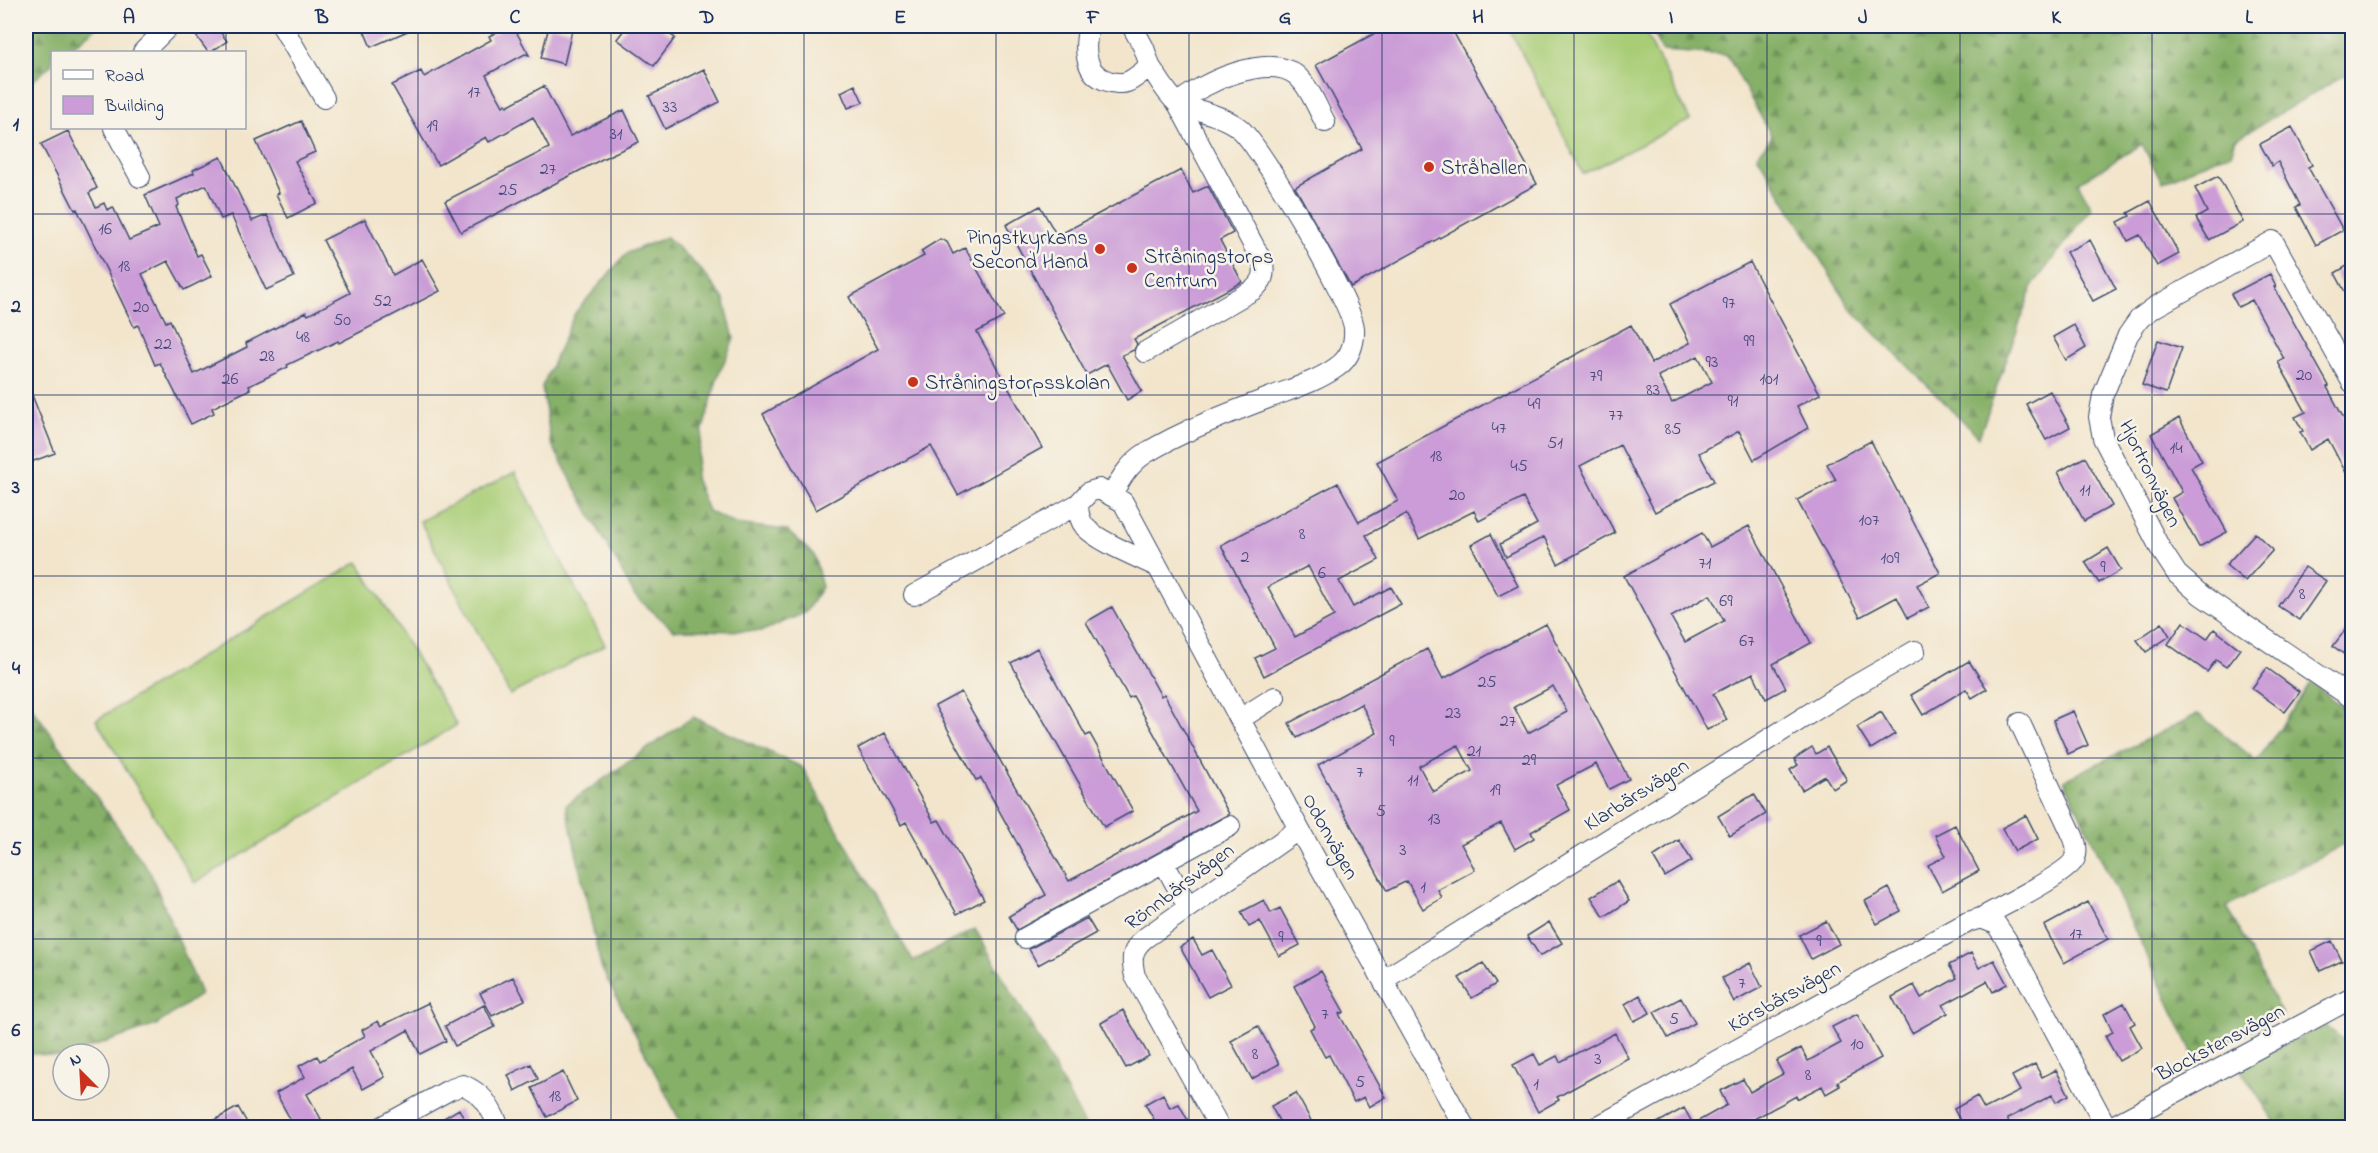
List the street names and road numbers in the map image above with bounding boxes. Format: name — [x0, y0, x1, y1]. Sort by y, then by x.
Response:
street label: Hjortronvägen — [2108, 415, 2188, 534]
street label: Klarbärsvägen — [1579, 752, 1696, 841]
street label: Odonvägen — [1291, 788, 1365, 887]
street label: Rönnbärsvägen — [1119, 836, 1242, 940]
street label: Körsbärsvägen — [1723, 954, 1848, 1043]
street label: Blockstensvägen — [2150, 997, 2292, 1093]

